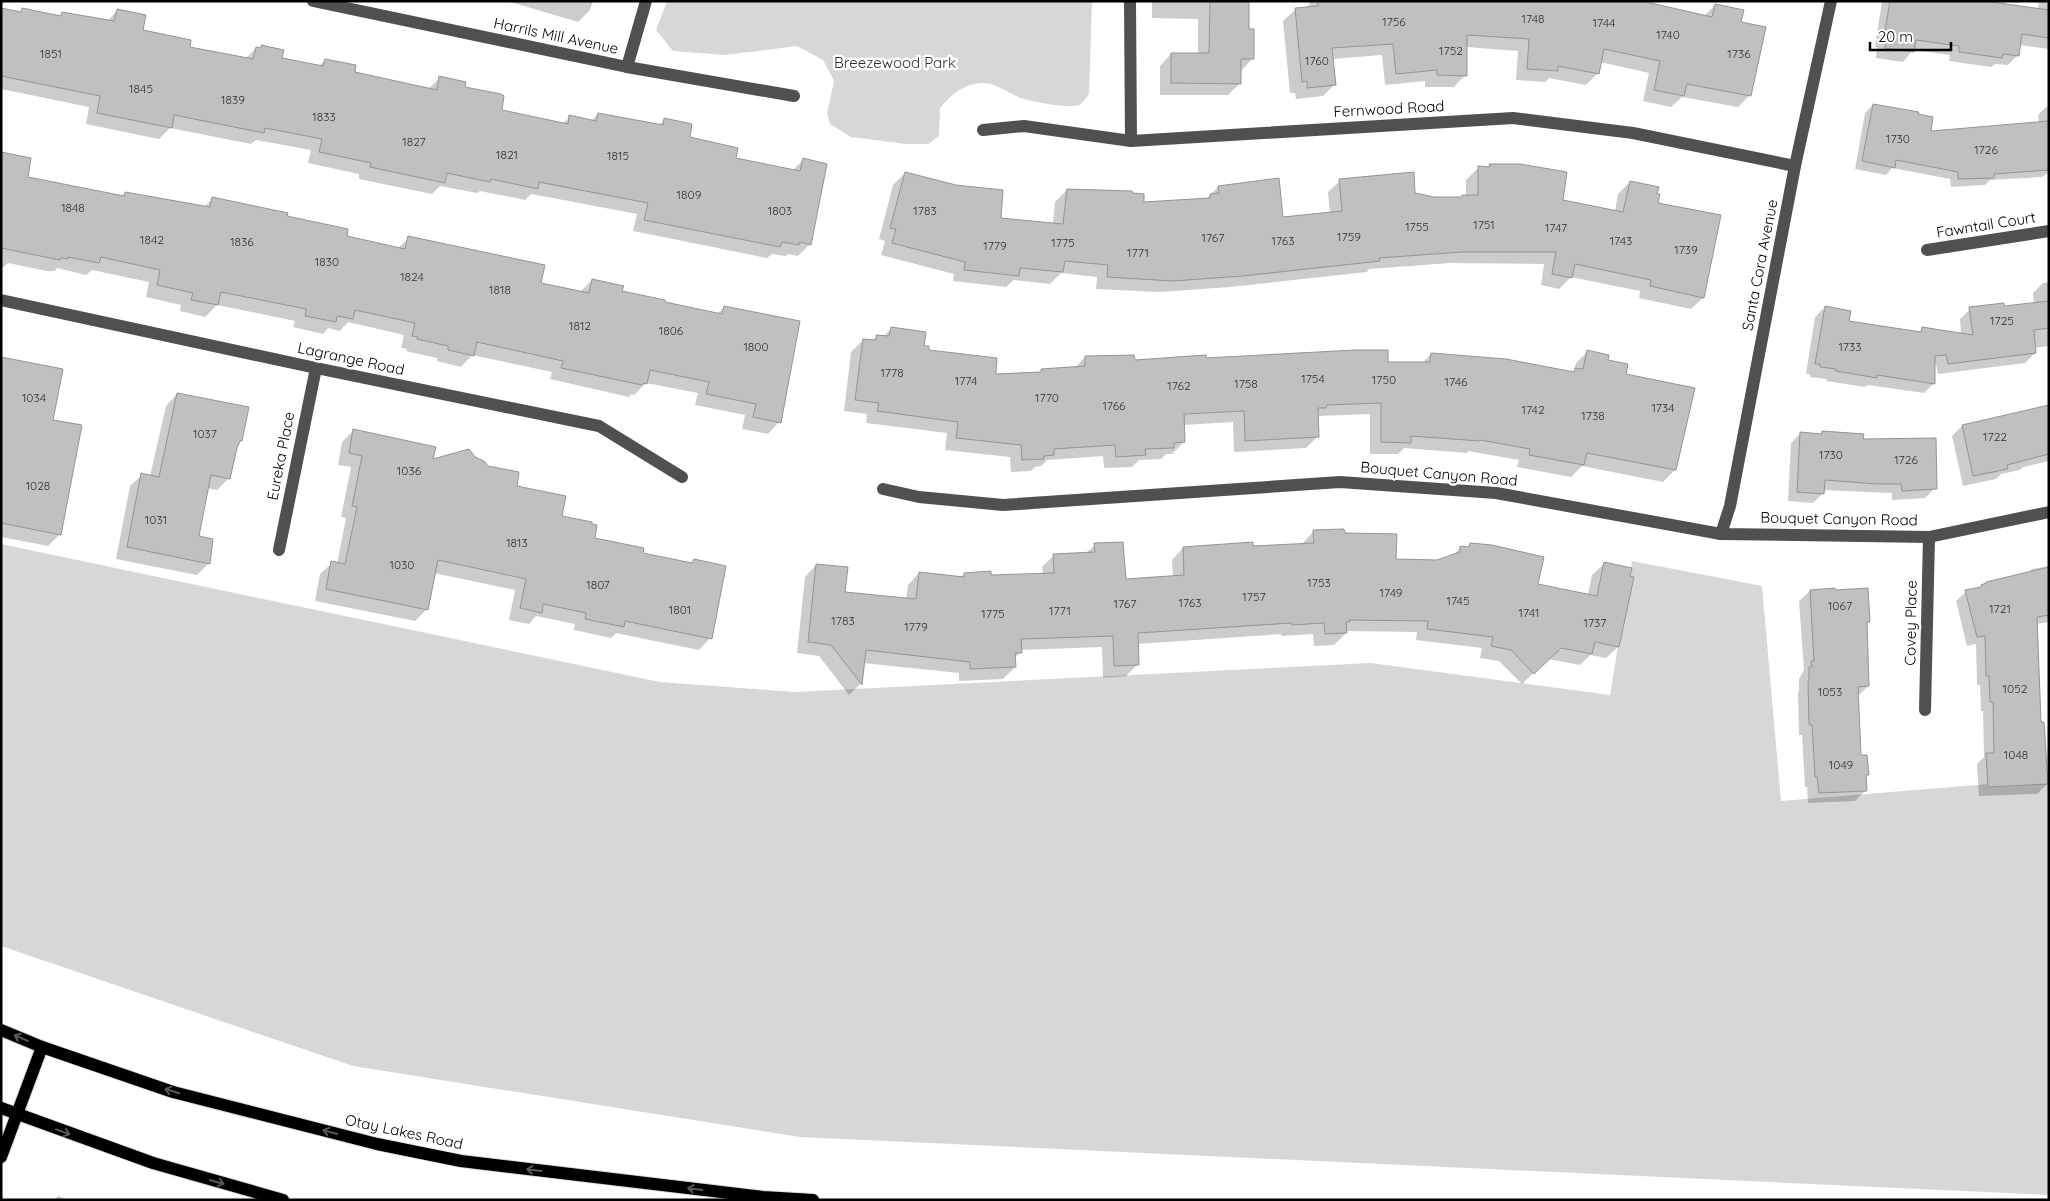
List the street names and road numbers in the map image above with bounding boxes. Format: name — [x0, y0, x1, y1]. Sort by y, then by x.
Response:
street label: Harrils Mill Avenue — [492, 13, 620, 58]
street label: Fernwood Road — [1333, 96, 1445, 121]
street label: Santa Cora Avenue — [1737, 198, 1782, 332]
street label: Fawntail Court — [1935, 207, 2037, 242]
street label: Lagrange Road — [296, 338, 406, 379]
street label: Eureka Place — [263, 410, 298, 502]
street label: Bouquet Canyon Road — [1360, 457, 1518, 490]
street label: Bouquet Canyon Road — [1760, 508, 1918, 529]
street label: Covey Place — [1900, 580, 1921, 666]
street label: Otay Lakes Road — [344, 1110, 465, 1153]

